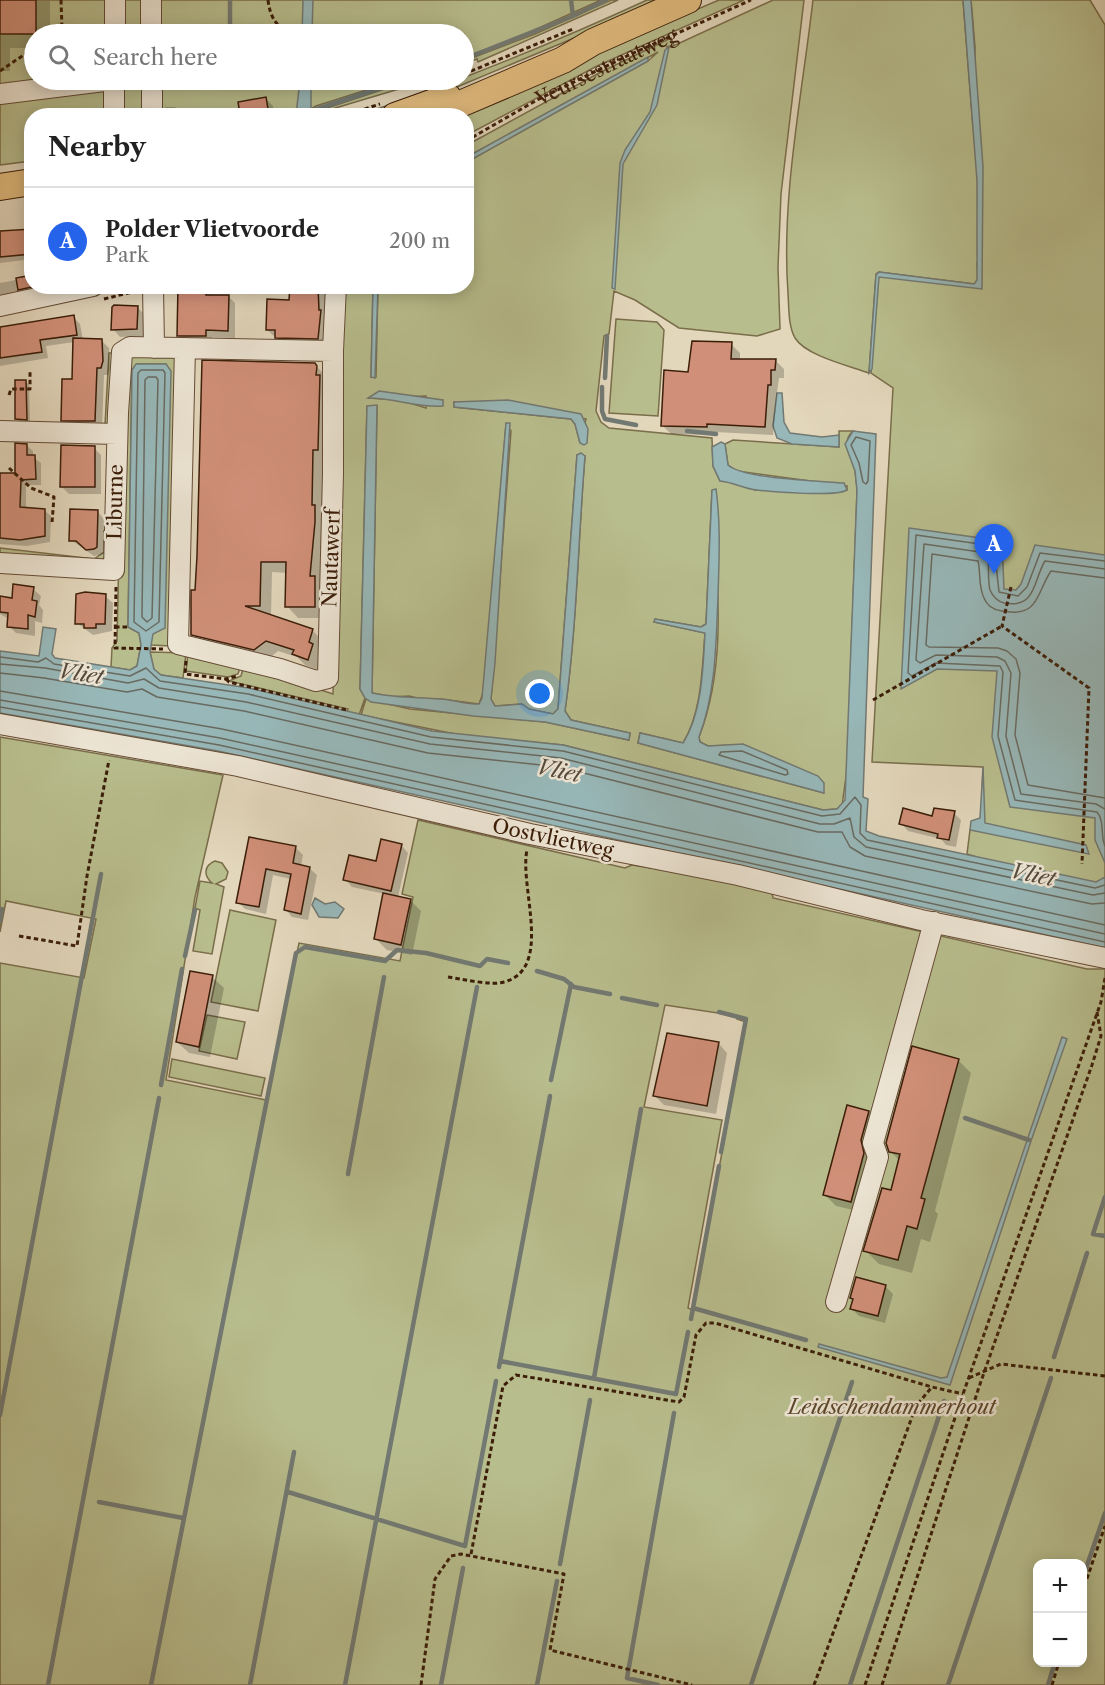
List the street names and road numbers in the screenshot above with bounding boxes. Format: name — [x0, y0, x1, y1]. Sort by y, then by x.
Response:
street label: Veursestraatweg — [531, 23, 682, 111]
street label: Liburne — [102, 464, 128, 540]
street label: Nautawerf — [317, 505, 345, 608]
street label: Oostvlietweg — [490, 813, 616, 863]

